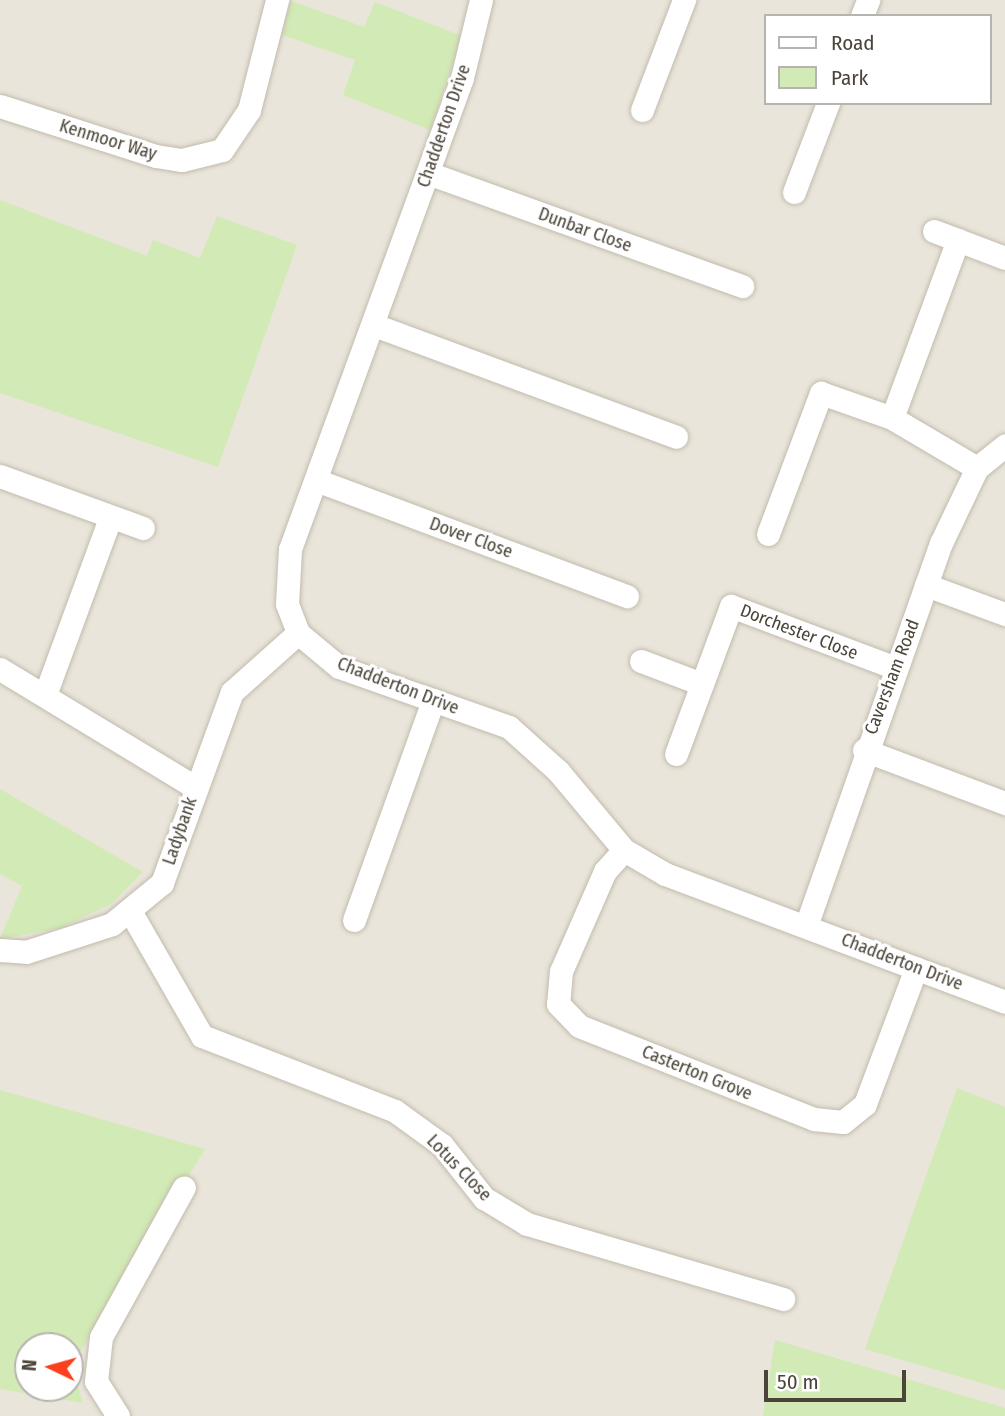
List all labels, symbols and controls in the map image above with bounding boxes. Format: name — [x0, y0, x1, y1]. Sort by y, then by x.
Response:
legend — [764, 14, 991, 105]
text: Road — [831, 30, 875, 56]
street label: Chadderton Drive — [413, 62, 475, 190]
text: Park — [831, 65, 868, 91]
street label: Kenmoor Way — [57, 115, 159, 165]
street label: Dunbar Close — [535, 203, 635, 257]
street label: Dover Close — [426, 513, 516, 563]
street label: Dorchester Close — [737, 600, 861, 664]
street label: Caversham Road — [860, 616, 924, 738]
street label: Chadderton Drive — [334, 653, 462, 719]
street label: Ladybank — [158, 794, 202, 868]
street label: Chadderton Drive — [838, 929, 966, 995]
street label: Casterton Grove — [639, 1041, 755, 1105]
street label: Lotus Close — [422, 1130, 496, 1206]
north arrow — [14, 1332, 84, 1402]
scale bar — [767, 1356, 909, 1400]
text: N — [18, 1359, 42, 1372]
text: 50 m — [777, 1369, 819, 1395]

